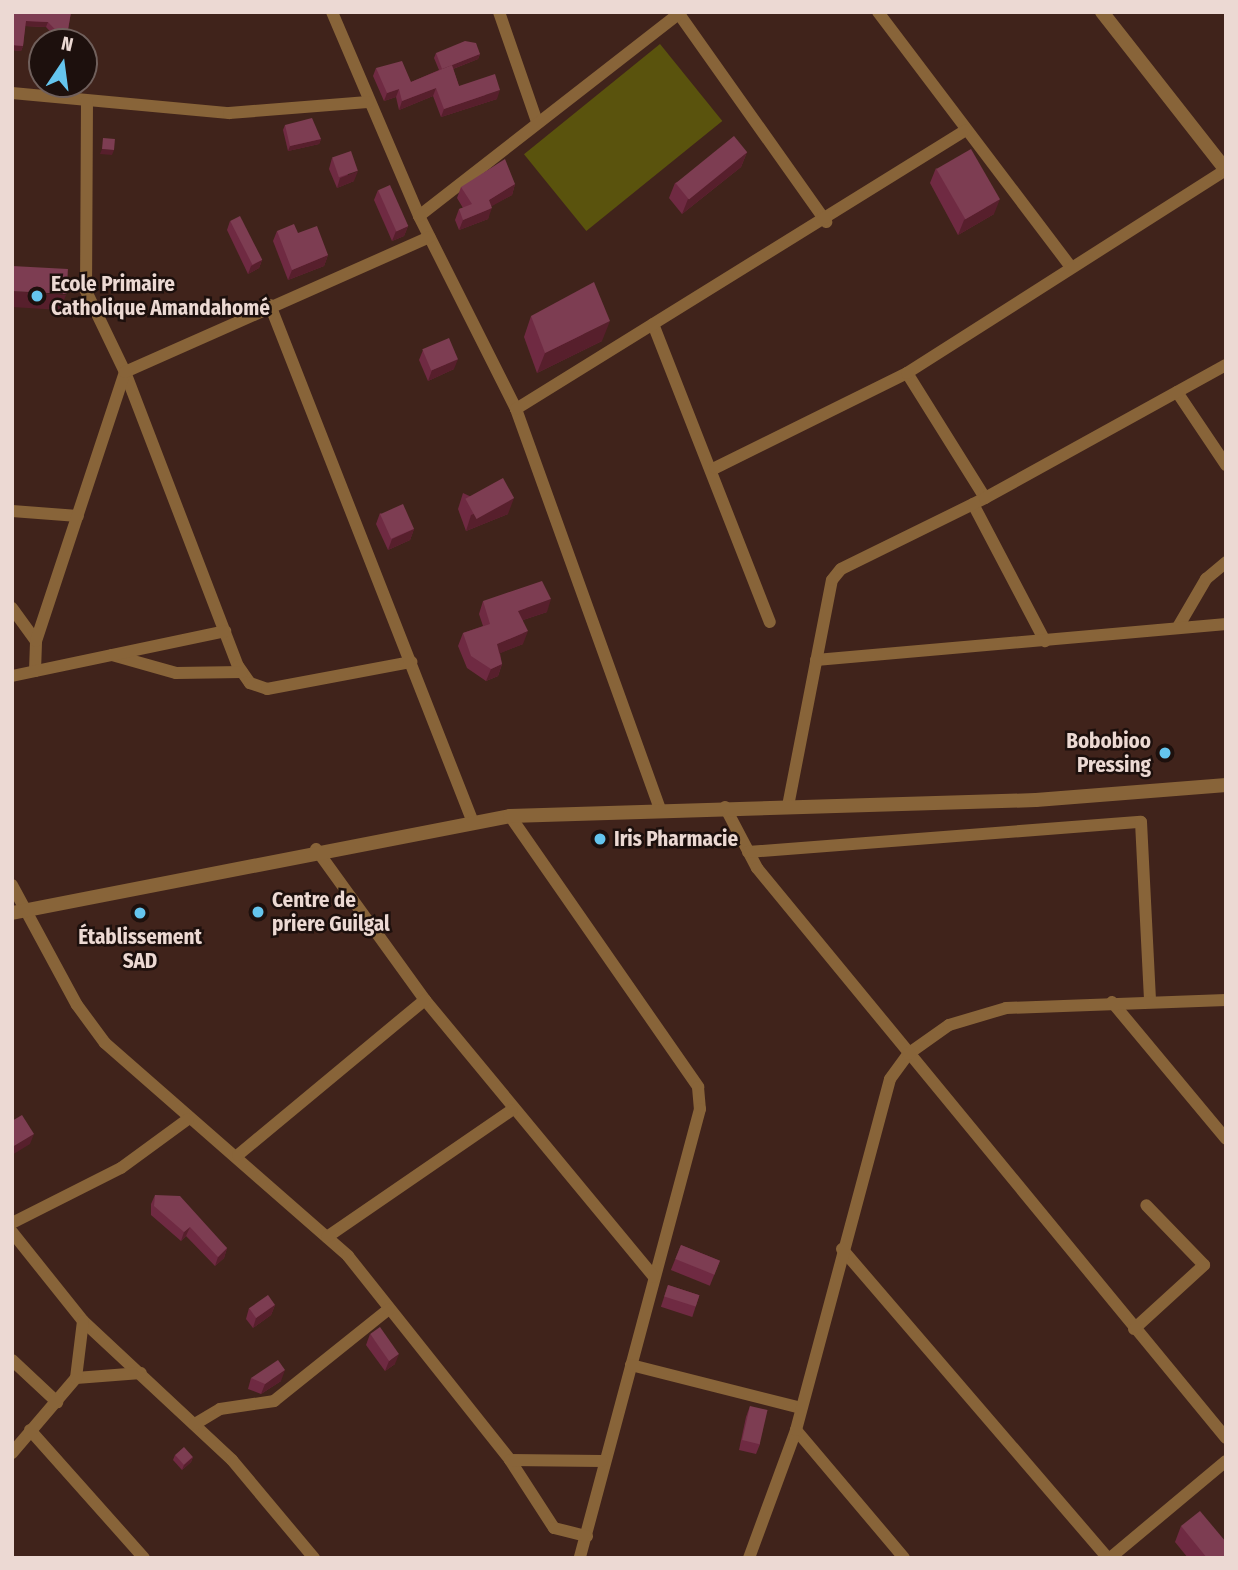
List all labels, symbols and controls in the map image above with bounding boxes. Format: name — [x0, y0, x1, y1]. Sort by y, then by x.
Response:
north arrow — [28, 28, 98, 98]
text: N — [59, 32, 76, 56]
place label: Ecole Primaire Catholique Amandahomé — [51, 271, 270, 321]
marker: Ecole Primaire Catholique Amandahomé — [29, 288, 45, 304]
place label: Bobobioo Pressing — [1066, 728, 1151, 778]
marker: Bobobioo Pressing — [1157, 745, 1173, 761]
place label: Iris Pharmacie — [614, 826, 738, 852]
marker: Iris Pharmacie — [592, 831, 608, 847]
place label: Centre de priere Guilgal — [272, 887, 390, 937]
marker: Centre de priere Guilgal — [250, 904, 266, 920]
marker: Établissement SAD — [132, 905, 148, 921]
place label: Établissement SAD — [78, 924, 202, 974]

